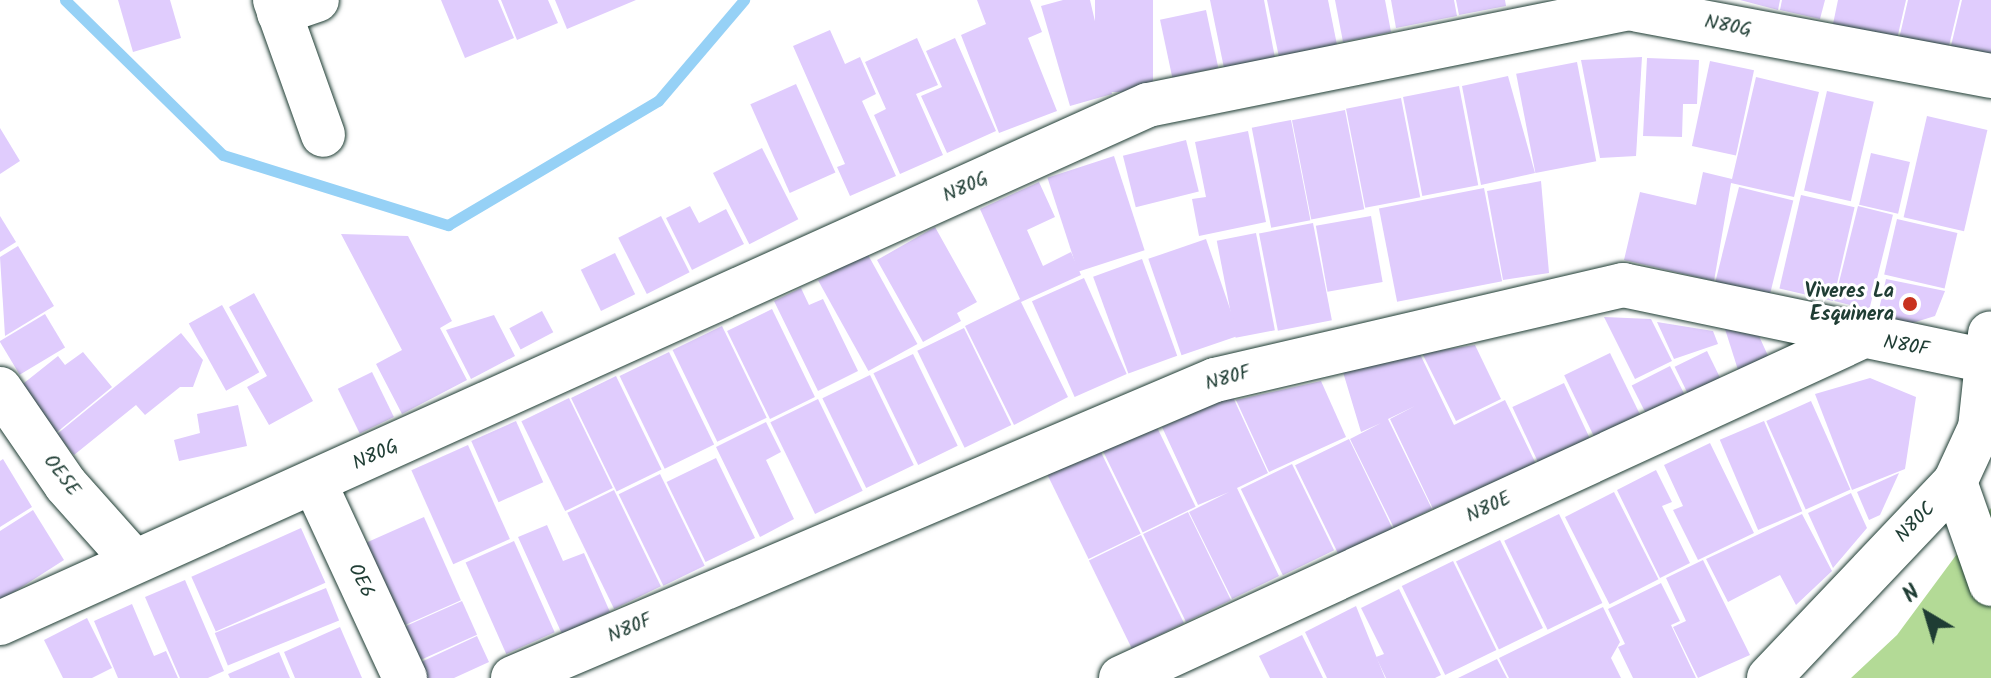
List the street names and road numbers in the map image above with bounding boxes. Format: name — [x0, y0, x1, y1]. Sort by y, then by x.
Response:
street label: N80G — [1702, 11, 1754, 43]
street label: N80G — [939, 167, 993, 209]
street label: N80F — [1881, 331, 1931, 363]
street label: N80F — [1203, 361, 1253, 397]
street label: N80G — [349, 435, 403, 477]
street label: OE5E — [37, 450, 85, 502]
street label: N80E — [1463, 487, 1515, 529]
street label: N80C — [1891, 498, 1941, 548]
street label: OE6 — [342, 560, 378, 602]
street label: N80F — [604, 609, 656, 649]

